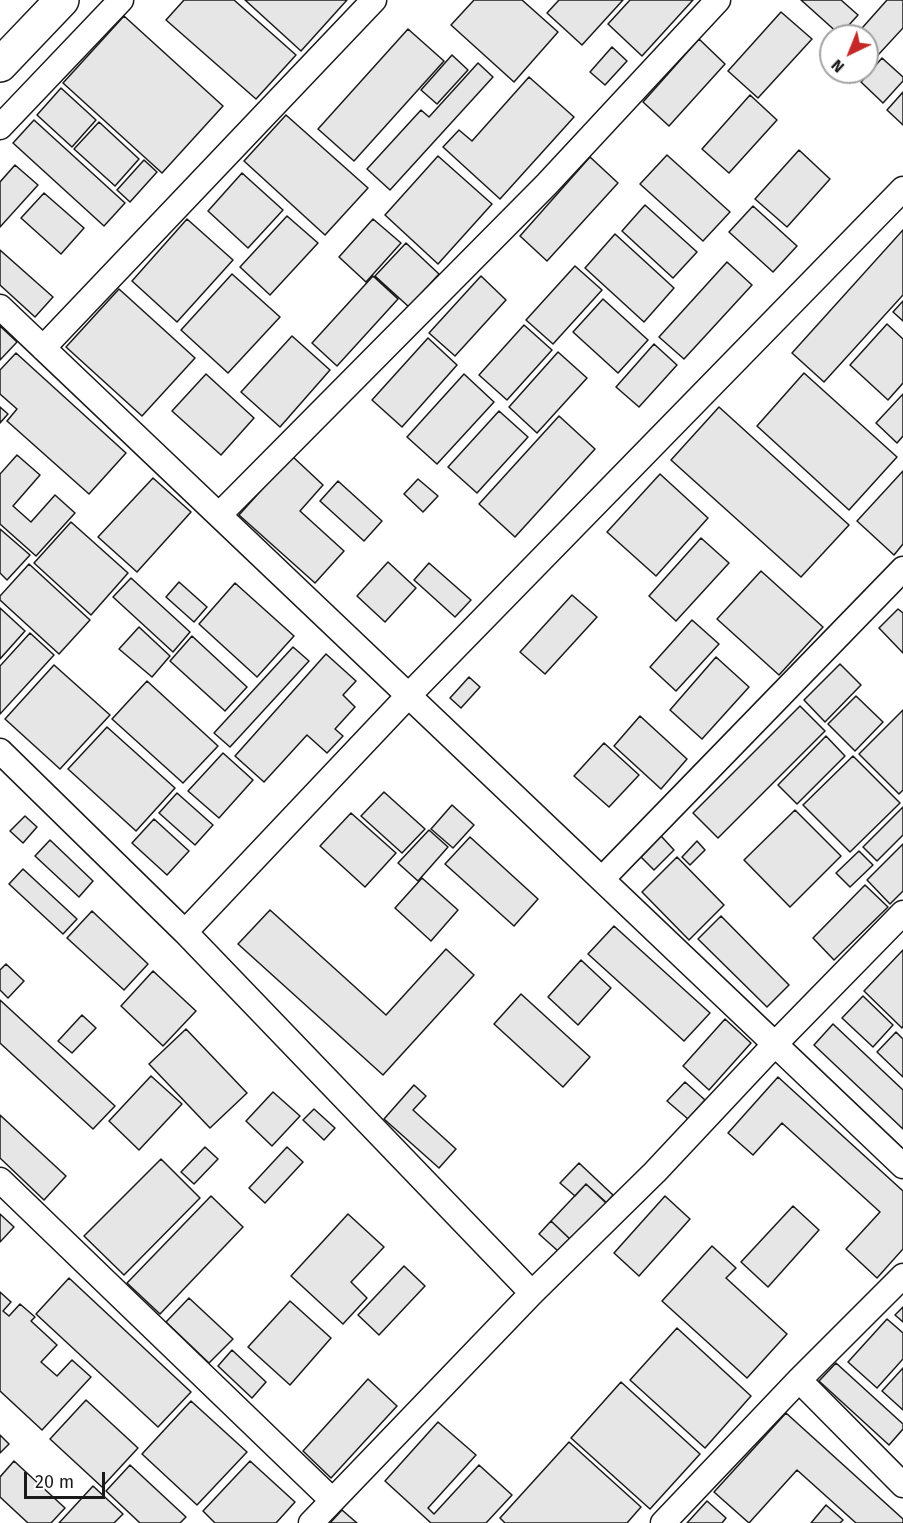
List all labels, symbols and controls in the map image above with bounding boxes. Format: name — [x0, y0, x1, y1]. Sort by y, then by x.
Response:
north arrow — [819, 24, 879, 84]
text: N — [827, 56, 848, 77]
scale bar — [27, 1460, 108, 1498]
text: 20 m — [35, 1471, 74, 1493]

